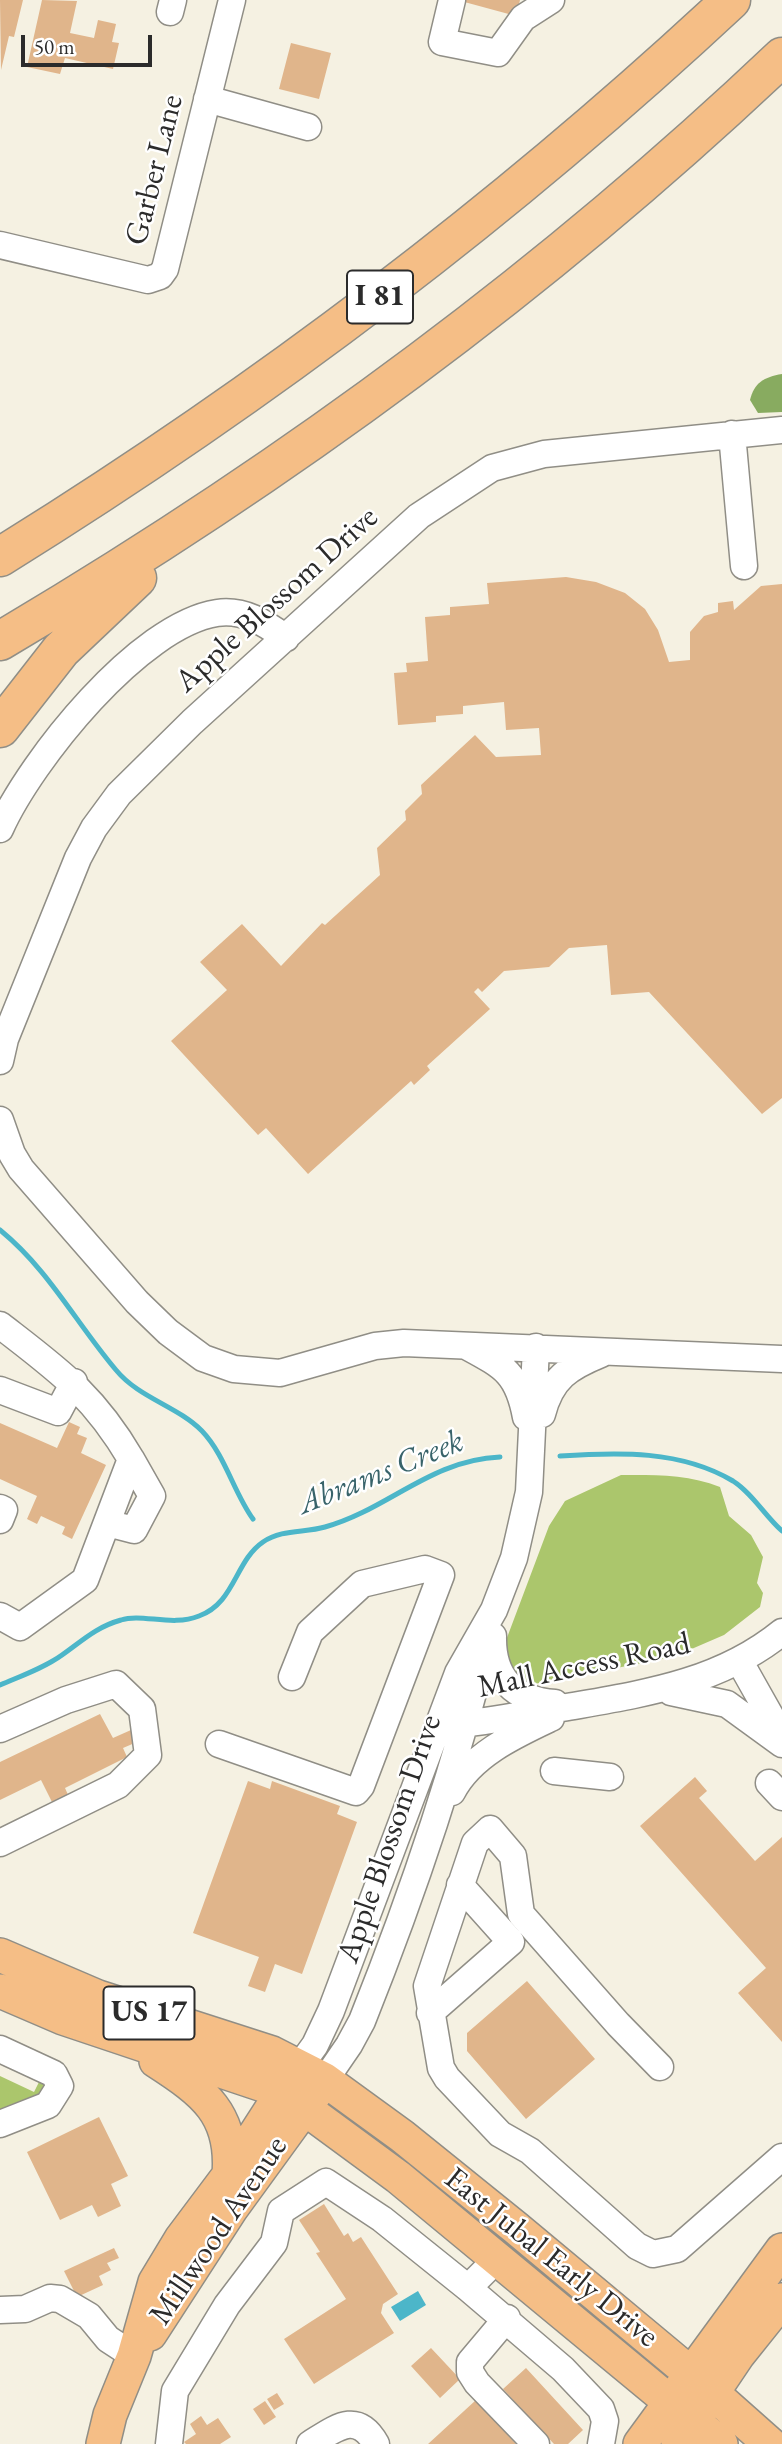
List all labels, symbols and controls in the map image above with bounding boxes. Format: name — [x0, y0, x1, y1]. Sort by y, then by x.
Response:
scale bar — [24, 21, 156, 65]
text: 50 m — [34, 33, 75, 60]
street label: Garber Lane — [118, 91, 192, 249]
road number: I 81 — [347, 270, 413, 324]
street label: Apple Blossom Drive — [168, 499, 386, 701]
water label: Abrams Creek — [292, 1422, 470, 1524]
street label: Mall Access Road — [474, 1625, 694, 1707]
street label: Apple Blossom Drive — [330, 1710, 450, 1968]
road number: US 17 — [104, 1986, 194, 2039]
street label: Millwood Avenue — [142, 2129, 296, 2333]
street label: East Jubal Early Drive — [436, 2160, 666, 2356]

